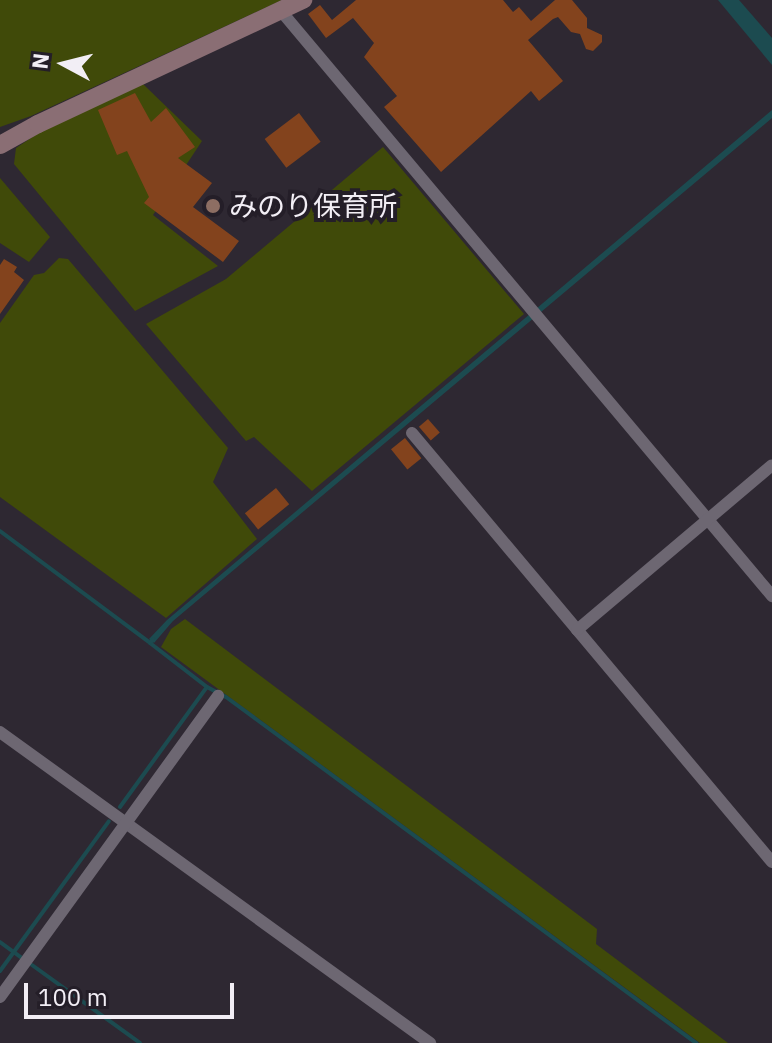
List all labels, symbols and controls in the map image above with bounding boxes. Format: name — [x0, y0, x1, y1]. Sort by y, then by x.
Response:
north arrow — [24, 24, 104, 104]
text: N — [24, 51, 55, 71]
place label: みのり保育所 — [229, 189, 397, 223]
marker: みのり保育所 — [204, 197, 222, 215]
scale bar — [28, 967, 238, 1017]
text: 100 m — [38, 981, 108, 1013]

